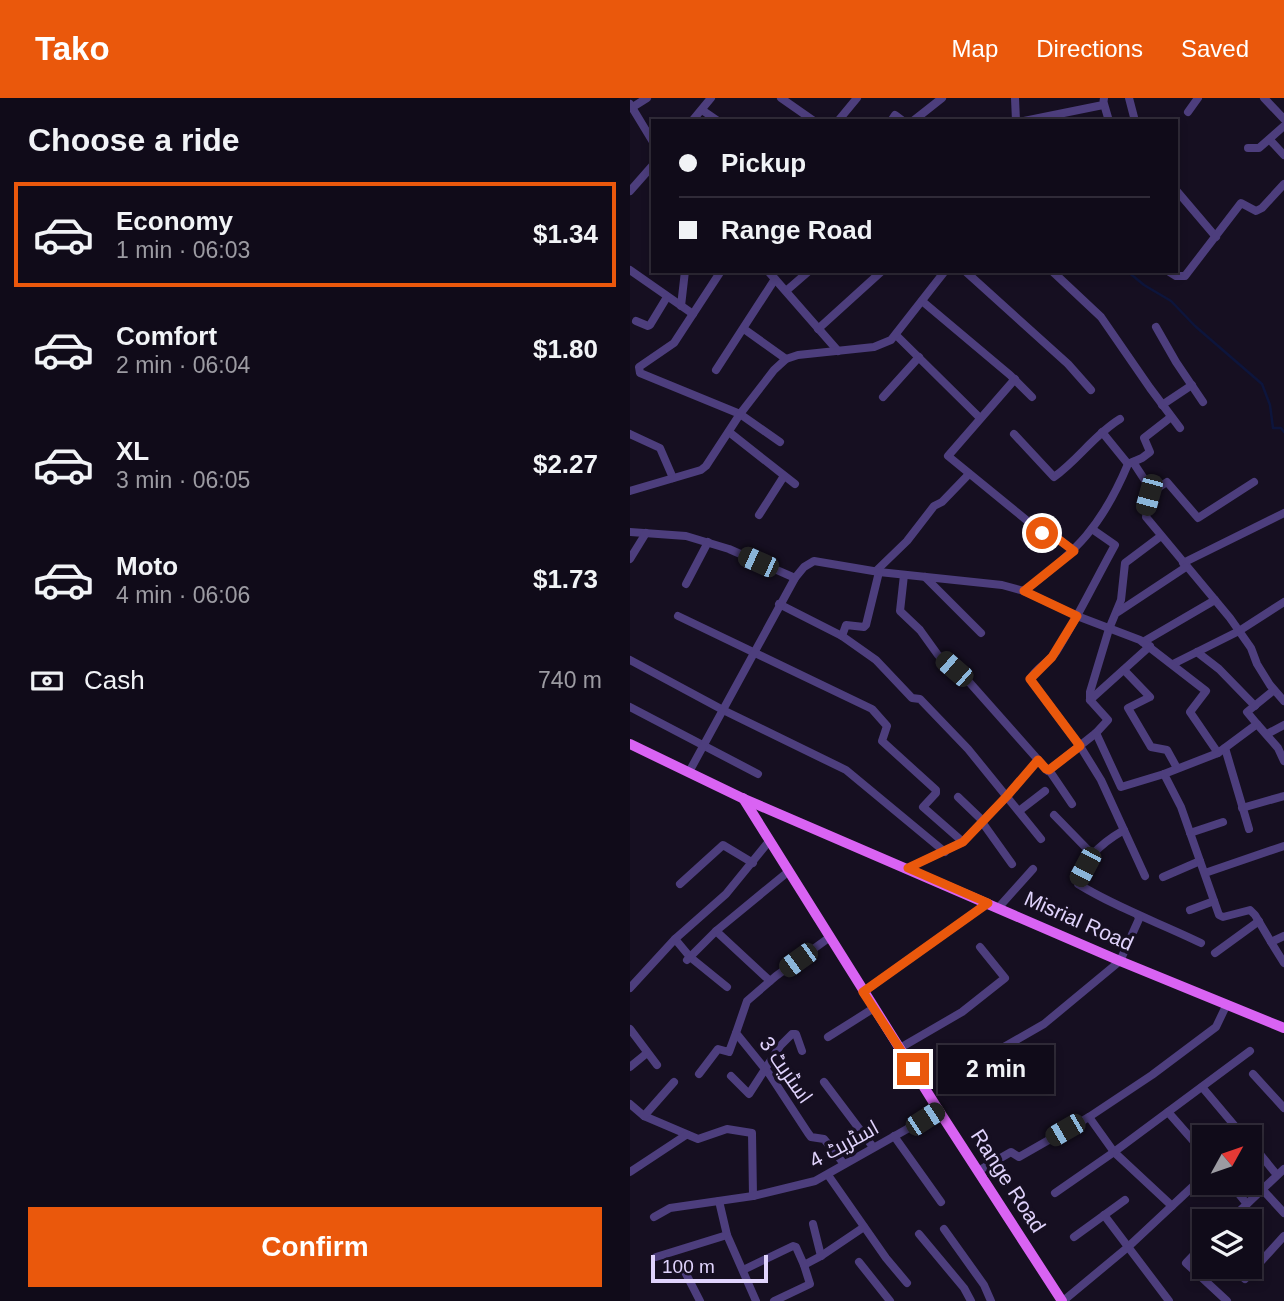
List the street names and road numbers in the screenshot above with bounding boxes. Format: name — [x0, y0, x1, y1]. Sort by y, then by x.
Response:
street label: Misrial Road — [1021, 886, 1137, 955]
street label: اسٹریٹ 3 — [754, 1032, 818, 1108]
street label: اسٹریٹ 4 — [805, 1115, 883, 1173]
street label: Range Road — [967, 1125, 1050, 1236]

